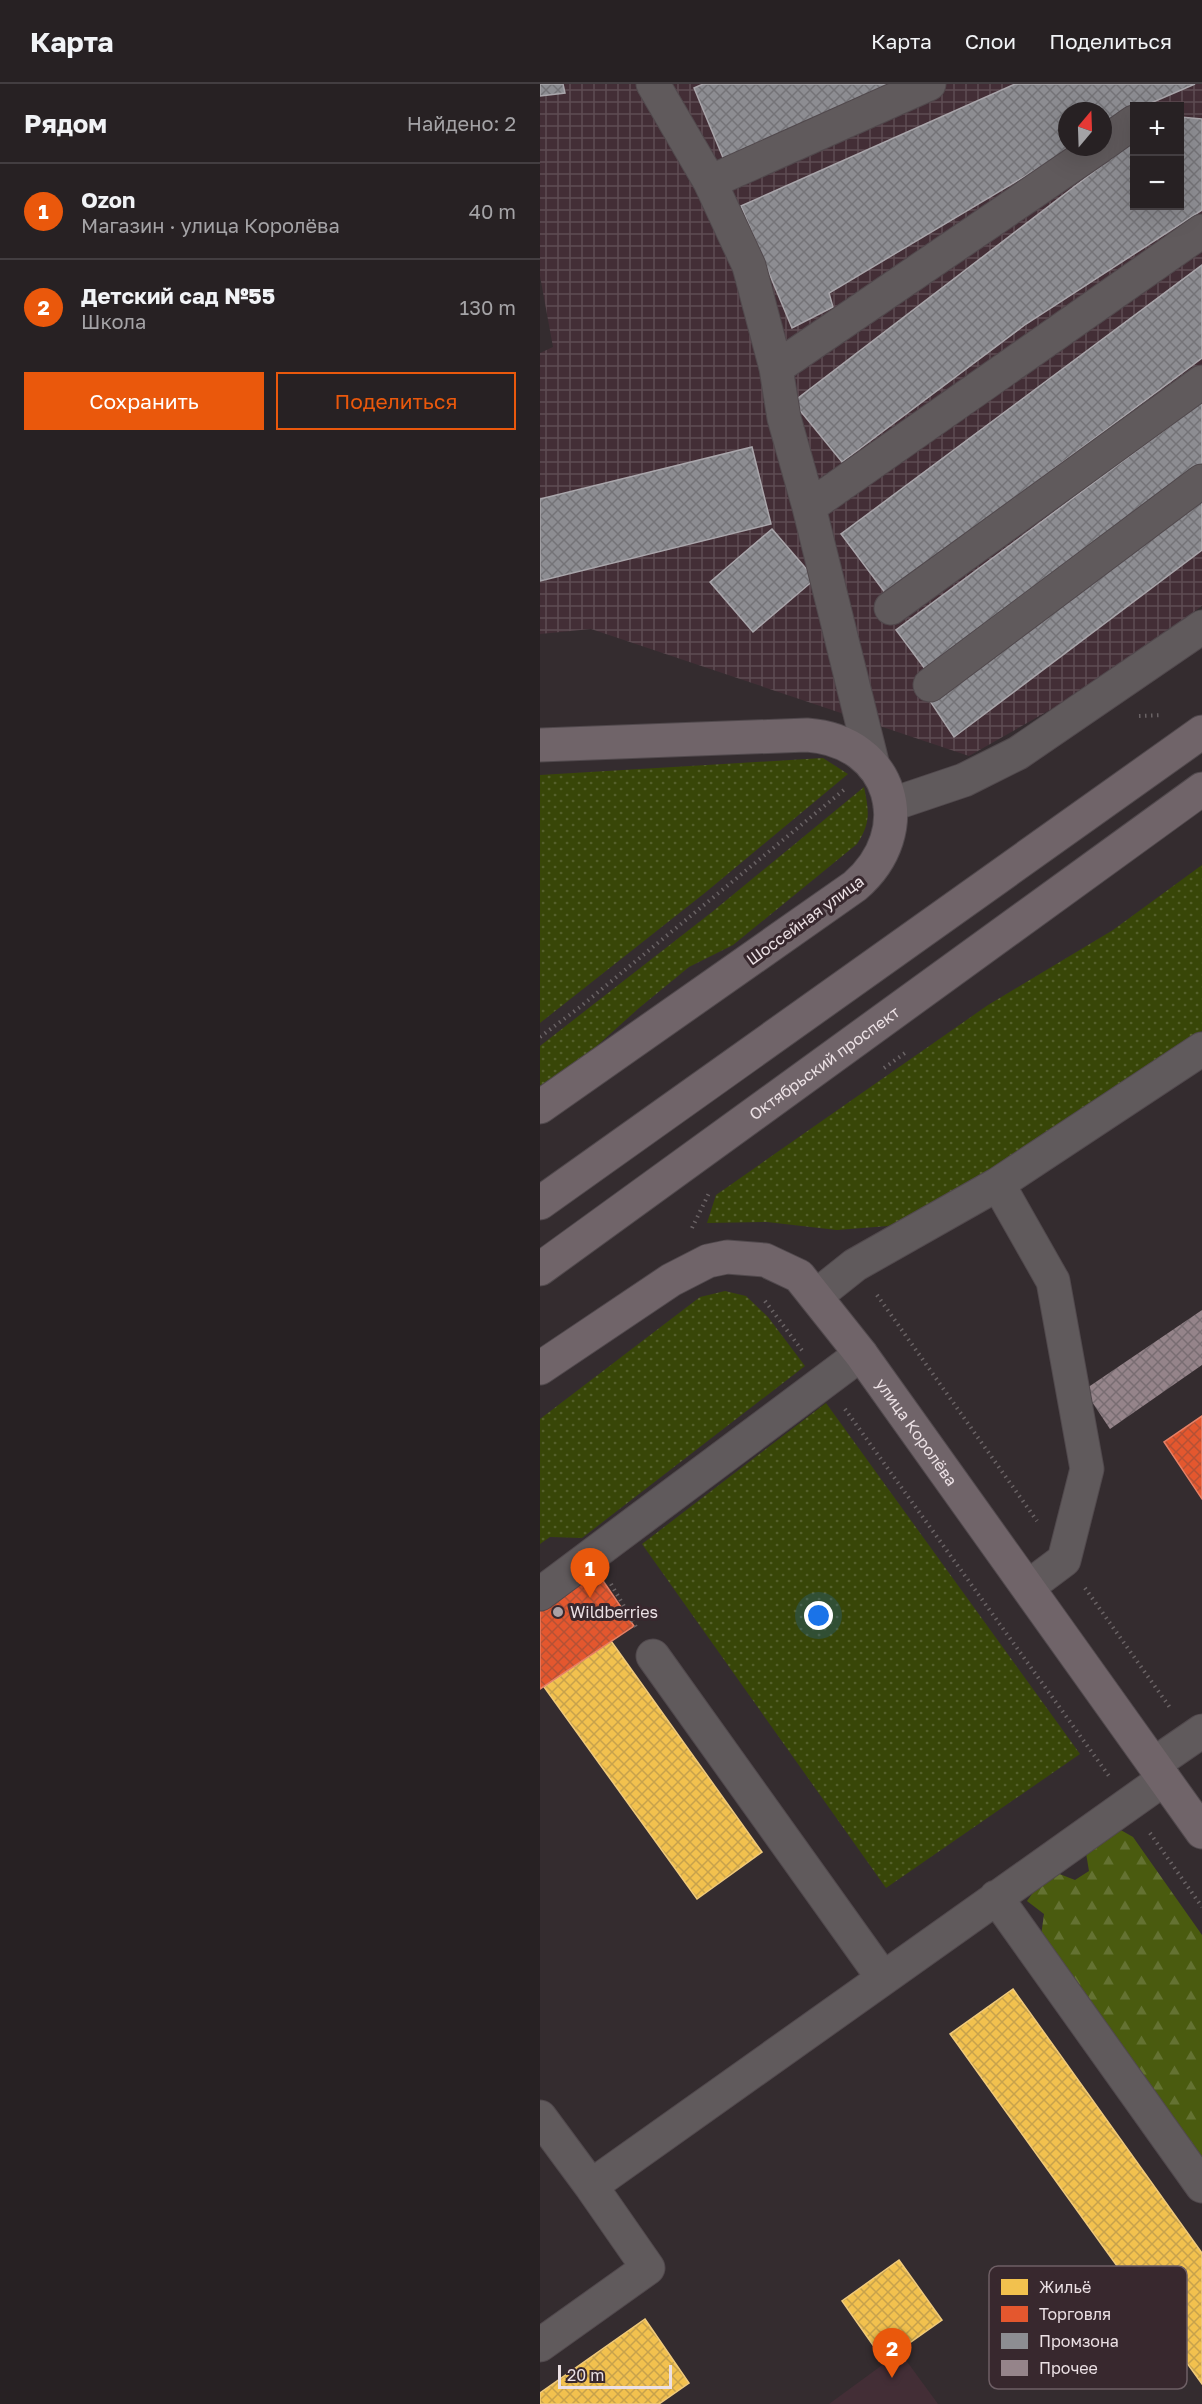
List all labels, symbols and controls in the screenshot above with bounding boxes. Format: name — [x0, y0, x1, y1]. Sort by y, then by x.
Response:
text: Карта — [30, 25, 114, 58]
text: Карта — [871, 28, 932, 54]
text: Слои — [965, 28, 1016, 54]
text: Поделиться — [1049, 28, 1172, 54]
north arrow — [1058, 102, 1112, 156]
map controls — [1130, 102, 1184, 210]
button: + — [1130, 102, 1184, 156]
text: Рядом — [24, 108, 107, 139]
text: Найдено: 2 — [407, 111, 516, 135]
button: − — [1130, 156, 1184, 210]
text: Ozon — [81, 186, 135, 213]
text: 1 — [38, 199, 49, 223]
text: 40 m — [469, 199, 516, 223]
text: Магазин · улица Королёва — [81, 213, 340, 237]
text: Детский сад №55 — [81, 282, 275, 309]
text: 2 — [37, 295, 50, 319]
text: 130 m — [460, 295, 516, 319]
text: Школа — [81, 309, 146, 333]
button: Сохранить — [24, 372, 264, 430]
button: Поделиться — [276, 372, 516, 430]
street label: Шоссейная улица — [742, 871, 868, 969]
street label: Октябрьский проспект — [745, 1002, 903, 1124]
street label: улица Королёва — [872, 1374, 962, 1490]
pin: 1 — [571, 1548, 610, 1598]
your location — [804, 1601, 833, 1630]
place label: Wildberries — [570, 1602, 658, 1622]
marker: Wildberries — [551, 1605, 565, 1619]
legend — [989, 2266, 1187, 2389]
text: Жильё — [1039, 2277, 1091, 2297]
text: Торговля — [1039, 2304, 1111, 2324]
pin: 2 — [872, 2328, 912, 2378]
text: Промзона — [1039, 2331, 1119, 2351]
text: Прочее — [1039, 2358, 1098, 2378]
scale bar — [558, 2362, 672, 2390]
text: 20 m — [567, 2365, 604, 2385]

